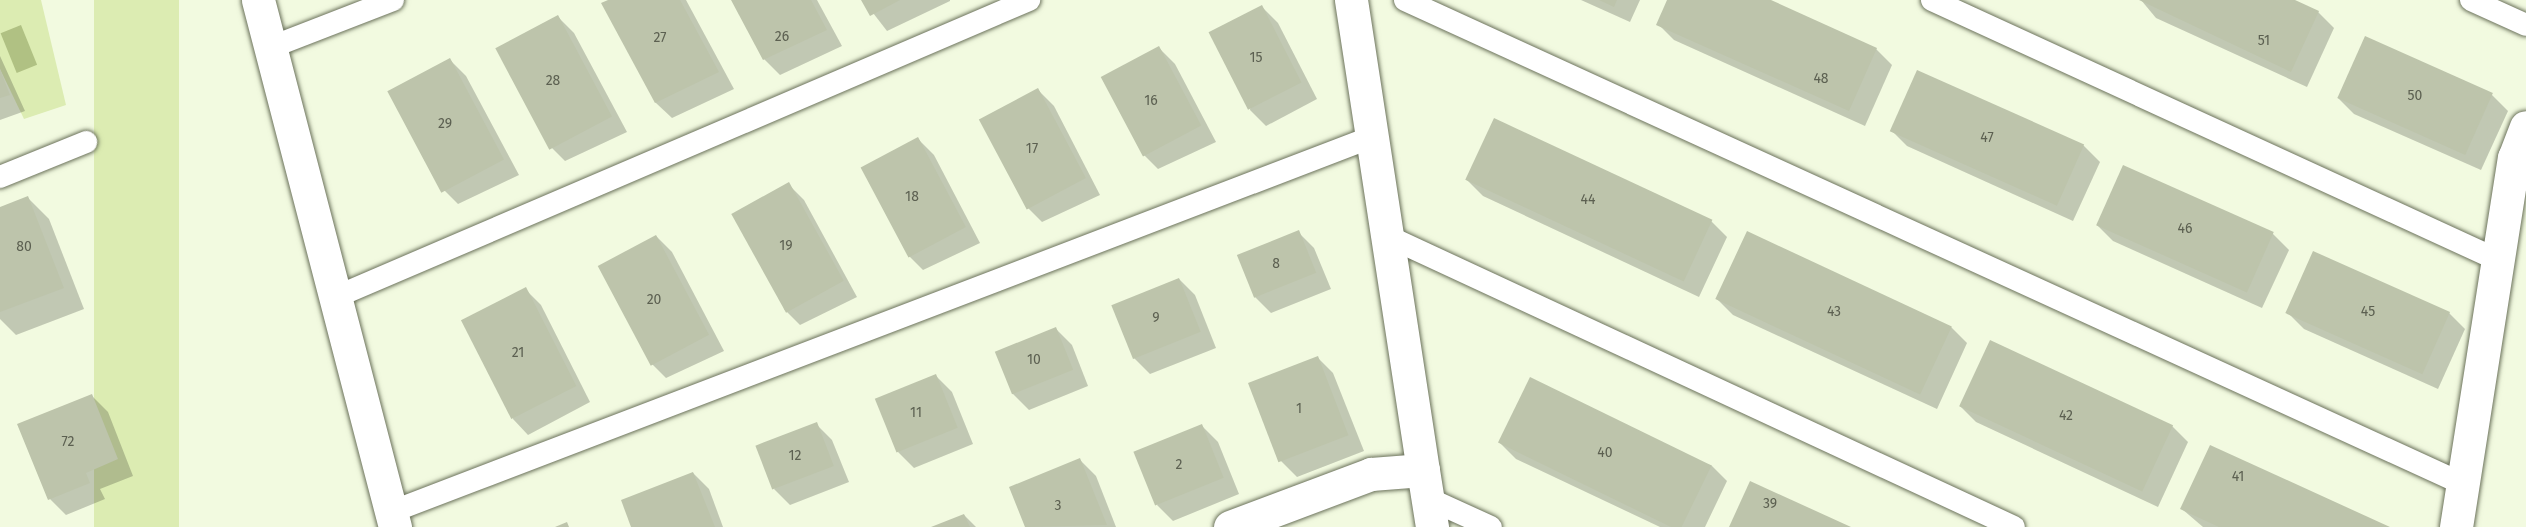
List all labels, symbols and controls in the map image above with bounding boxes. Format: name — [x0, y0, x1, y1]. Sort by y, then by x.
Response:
house number: 26 — [775, 29, 789, 45]
house number: 27 — [653, 30, 667, 46]
house number: 51 — [2258, 33, 2270, 49]
house number: 15 — [1249, 50, 1263, 66]
house number: 48 — [1813, 71, 1829, 87]
house number: 28 — [546, 73, 560, 89]
house number: 50 — [2408, 88, 2422, 104]
house number: 16 — [1144, 93, 1158, 109]
house number: 29 — [438, 116, 452, 132]
house number: 47 — [1980, 130, 1994, 146]
house number: 17 — [1026, 141, 1038, 157]
house number: 18 — [905, 189, 919, 205]
house number: 44 — [1581, 192, 1595, 208]
house number: 46 — [2178, 221, 2192, 237]
house number: 19 — [779, 238, 793, 254]
house number: 80 — [16, 239, 32, 255]
house number: 8 — [1272, 256, 1280, 272]
house number: 20 — [647, 292, 661, 308]
house number: 43 — [1827, 304, 1841, 320]
house number: 45 — [2361, 304, 2375, 320]
house number: 9 — [1152, 310, 1160, 326]
house number: 21 — [512, 345, 524, 361]
house number: 10 — [1027, 352, 1041, 368]
house number: 1 — [1296, 401, 1302, 417]
house number: 11 — [910, 405, 922, 421]
house number: 42 — [2059, 408, 2073, 424]
house number: 72 — [62, 434, 74, 450]
house number: 40 — [1597, 445, 1613, 461]
house number: 12 — [789, 448, 801, 464]
house number: 2 — [1176, 457, 1182, 473]
house number: 41 — [2232, 469, 2244, 485]
house number: 39 — [1763, 496, 1777, 512]
house number: 3 — [1055, 498, 1061, 514]

